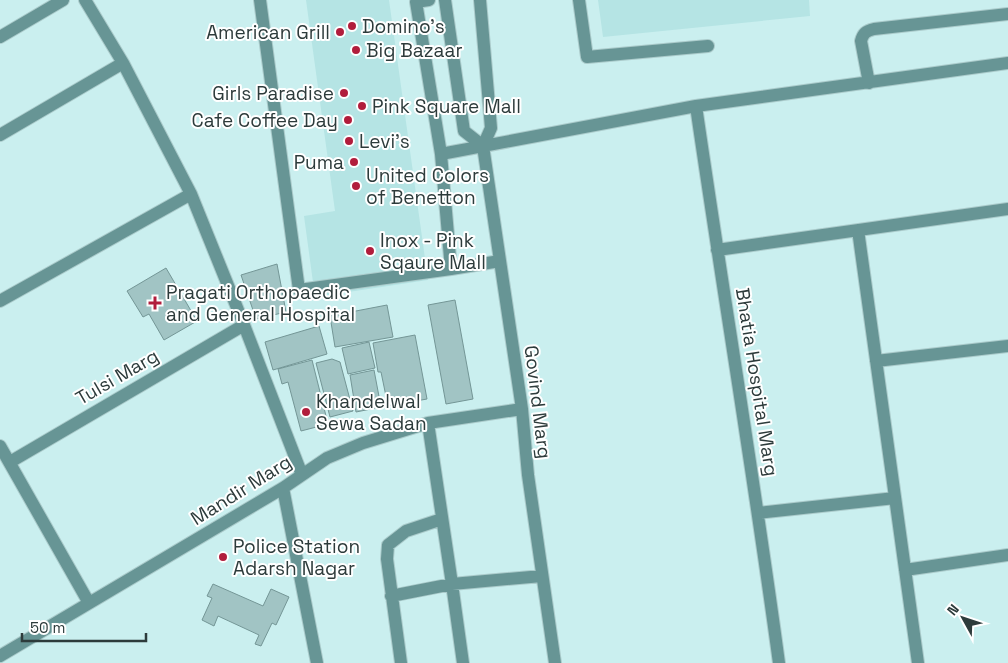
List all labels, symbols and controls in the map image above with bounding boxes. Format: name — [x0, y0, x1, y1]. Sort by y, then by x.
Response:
place label: Domino's — [362, 14, 445, 39]
place label: American Grill — [206, 20, 330, 45]
marker: Domino's — [346, 20, 358, 32]
marker: American Grill — [334, 26, 346, 38]
place label: Big Bazaar — [366, 38, 463, 63]
marker: Big Bazaar — [350, 44, 362, 56]
place label: Girls Paradise — [212, 81, 334, 106]
marker: Girls Paradise — [338, 87, 350, 99]
place label: Pink Square Mall — [372, 94, 521, 119]
marker: Pink Square Mall — [356, 100, 368, 112]
place label: Cafe Coffee Day — [191, 108, 338, 133]
marker: Cafe Coffee Day — [342, 114, 354, 126]
place label: Levi's — [359, 129, 410, 154]
marker: Levi's — [343, 135, 355, 147]
place label: Puma — [294, 150, 344, 175]
marker: Puma — [348, 156, 360, 168]
place label: United Colors of Benetton — [366, 163, 489, 210]
marker: United Colors of Benetton — [350, 180, 362, 192]
place label: Inox - Pink Sqaure Mall — [380, 228, 486, 275]
marker: Inox - Pink Sqaure Mall — [364, 245, 376, 257]
place label: Pragati Orthopaedic and General Hospital — [166, 280, 355, 327]
street label: Bhatia Hospital Marg — [730, 286, 784, 478]
marker: Pragati Orthopaedic and General Hospital — [148, 296, 162, 310]
street label: Tulsi Marg — [71, 343, 163, 411]
street label: Govind Marg — [519, 344, 557, 460]
place label: Khandelwal Sewa Sadan — [316, 389, 427, 436]
marker: Khandelwal Sewa Sadan — [300, 406, 312, 418]
street label: Mandir Marg — [186, 449, 296, 531]
place label: Police Station Adarsh Nagar — [233, 534, 360, 581]
marker: Police Station Adarsh Nagar — [217, 551, 229, 563]
north arrow — [938, 593, 988, 643]
text: N — [943, 600, 963, 619]
scale bar — [22, 610, 146, 642]
text: 50 m — [30, 618, 65, 637]

